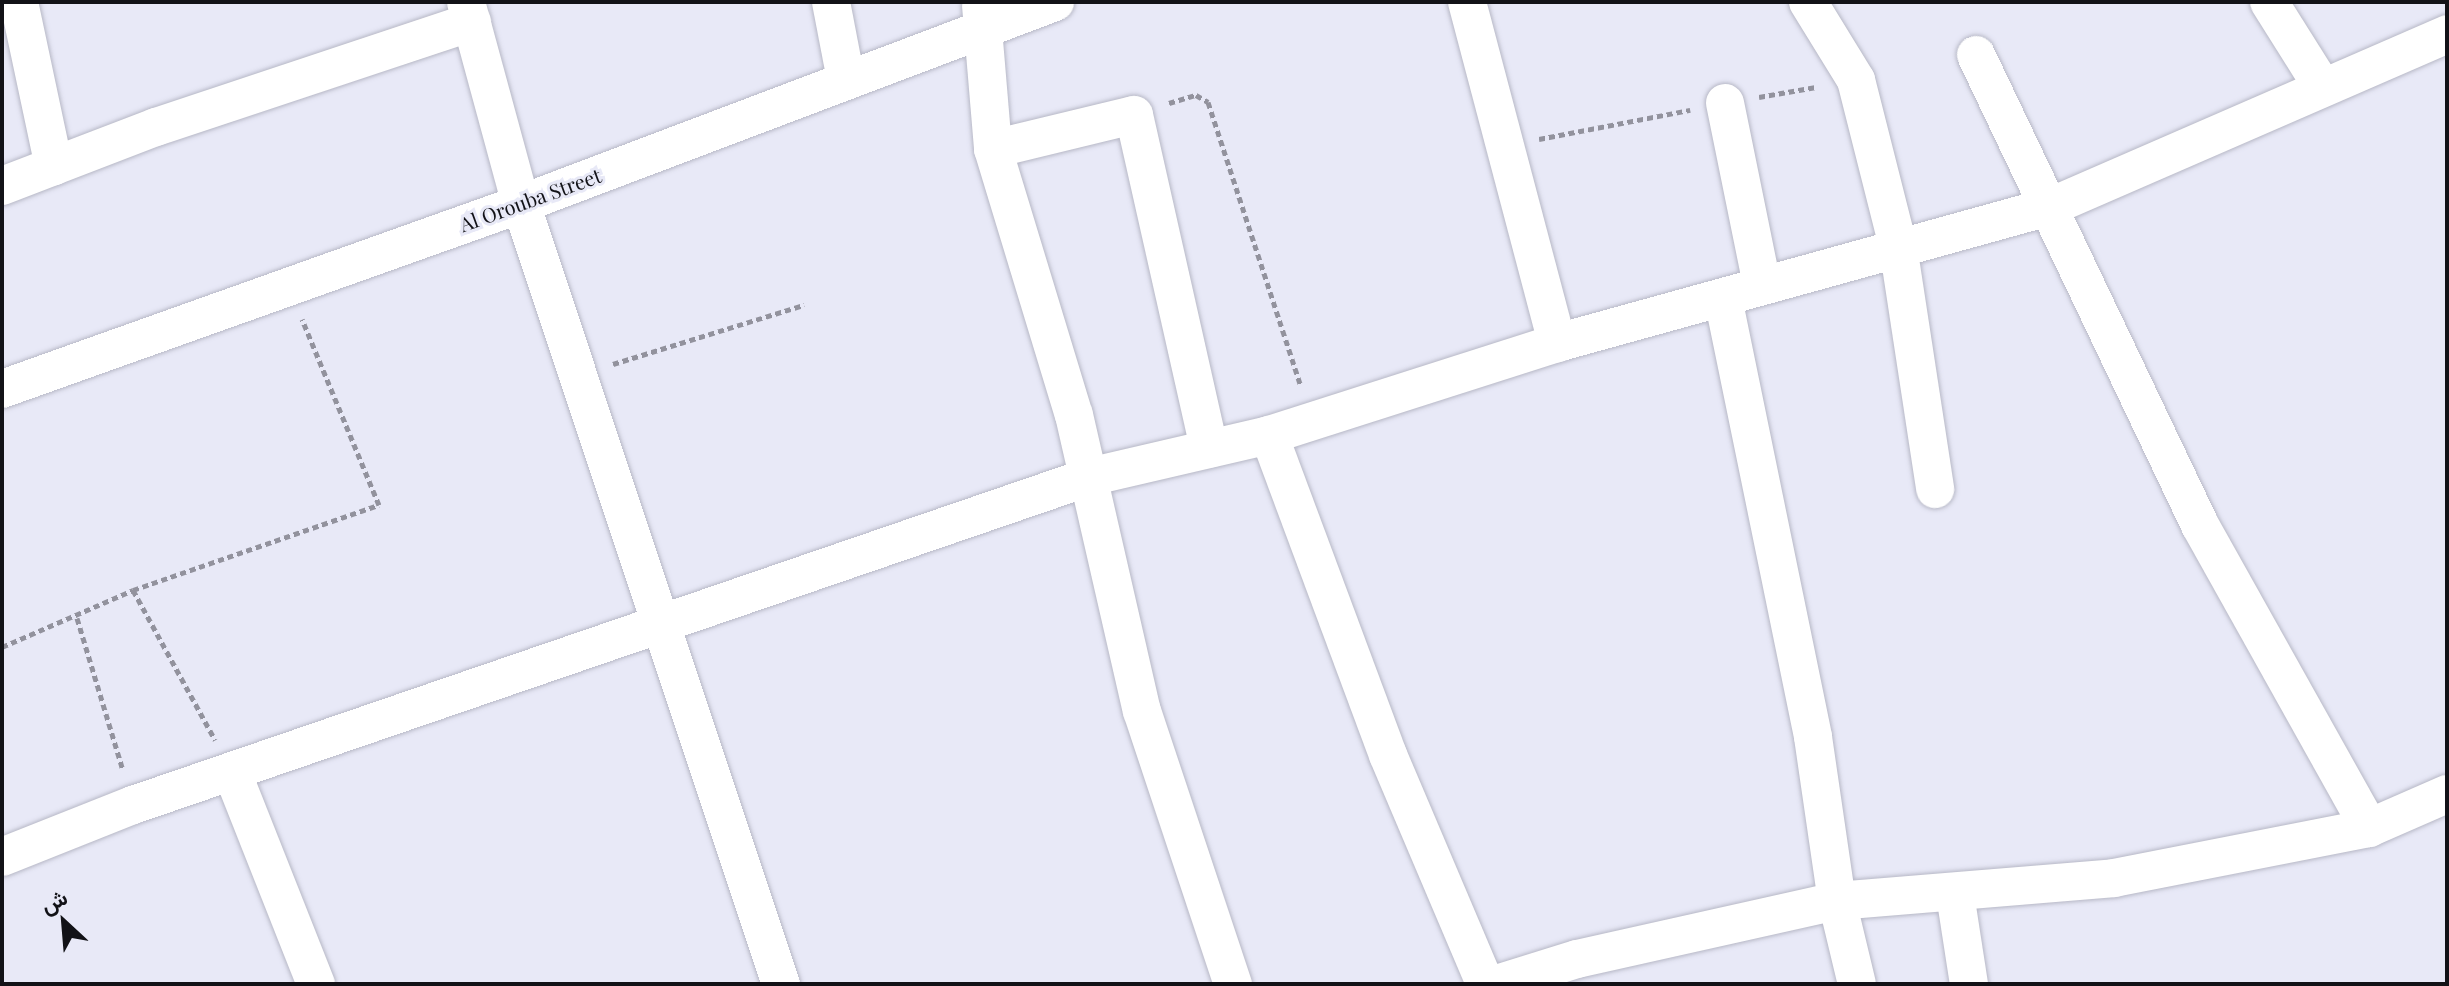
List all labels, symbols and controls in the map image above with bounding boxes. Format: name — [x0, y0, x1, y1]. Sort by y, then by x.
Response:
street label: Al Orouba Street — [456, 162, 604, 236]
text: ش — [35, 881, 72, 920]
north arrow — [24, 882, 104, 962]

